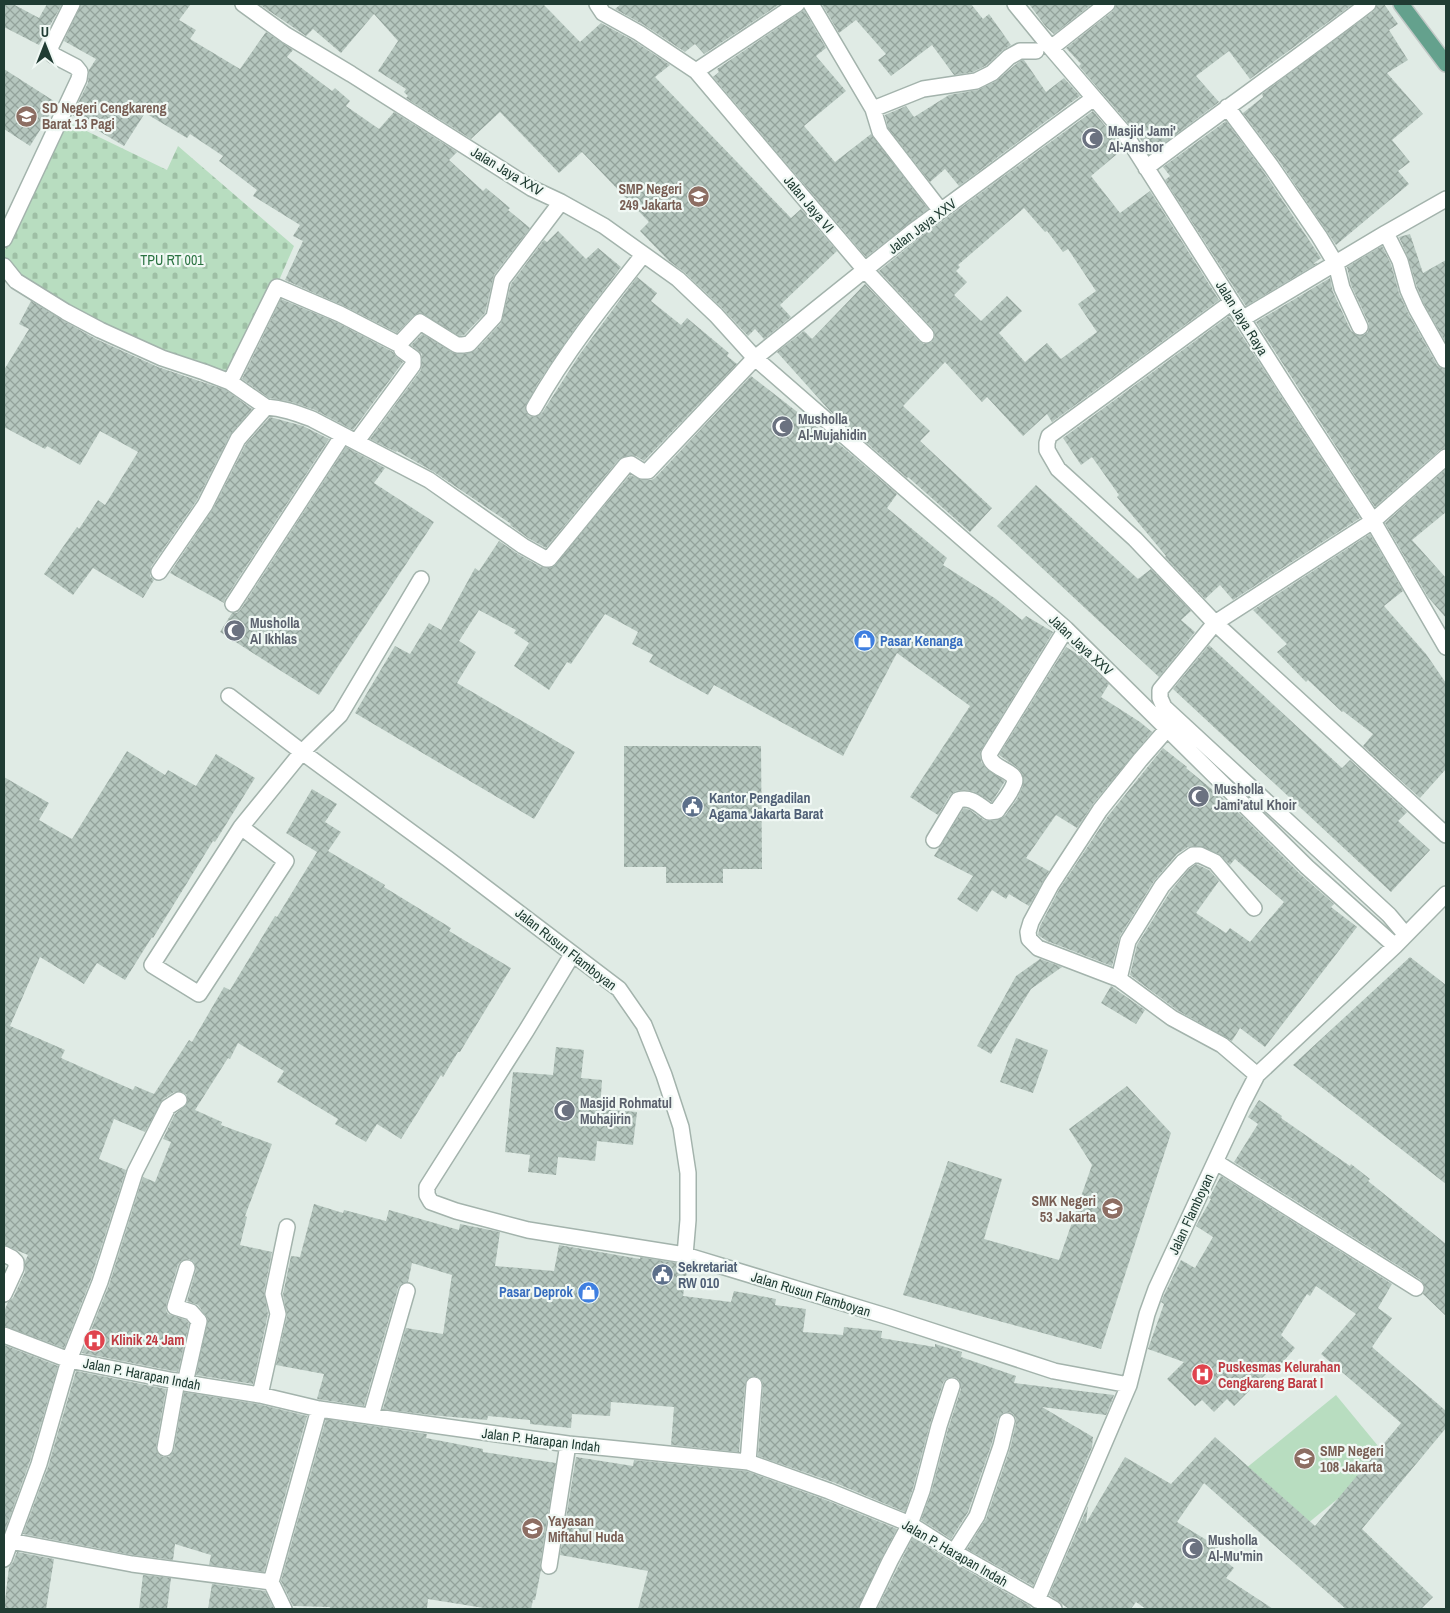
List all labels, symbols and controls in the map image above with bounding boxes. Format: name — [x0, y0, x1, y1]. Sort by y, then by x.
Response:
north arrow — [20, 20, 70, 70]
text: U — [41, 23, 49, 41]
place label: SD Negeri Cengkareng Barat 13 Pagi — [42, 99, 166, 133]
school or university icon: SD Negeri Cengkareng Barat 13 Pagi — [14, 104, 38, 128]
place label: Masjid Jami' Al-Anshor — [1108, 122, 1176, 156]
mosque icon: Masjid Jami' Al-Anshor — [1080, 127, 1104, 151]
street label: Jalan Jaya XXV — [468, 142, 547, 200]
street label: Jalan Jaya VI — [780, 172, 838, 236]
place label: SMP Negeri 249 Jakarta — [618, 180, 683, 214]
school or university icon: SMP Negeri 249 Jakarta — [686, 185, 710, 209]
street label: Jalan Jaya XXV — [884, 194, 960, 258]
park label: TPU RT 001 — [140, 251, 204, 269]
street label: Jalan Jaya Raya — [1212, 277, 1272, 359]
place label: Musholla Al-Mujahidin — [798, 410, 867, 444]
mosque icon: Musholla Al-Mujahidin — [770, 415, 794, 439]
street label: Jalan Jaya XXV — [1045, 611, 1117, 679]
place label: Musholla Al Ikhlas — [250, 614, 300, 648]
mosque icon: Musholla Al Ikhlas — [222, 619, 246, 643]
shop icon: Pasar Kenanga — [852, 629, 876, 653]
place label: Pasar Kenanga — [880, 632, 964, 650]
place label: Musholla Jami'atul Khoir — [1214, 780, 1297, 814]
mosque icon: Musholla Jami'atul Khoir — [1186, 785, 1210, 809]
place label: Kantor Pengadilan Agama Jakarta Barat — [709, 789, 823, 823]
public building icon: Kantor Pengadilan Agama Jakarta Barat — [681, 794, 705, 818]
street label: Jalan Rusun Flamboyan — [512, 904, 620, 994]
place label: Masjid Rohmatul Muhajirin — [580, 1094, 672, 1128]
mosque icon: Masjid Rohmatul Muhajirin — [552, 1099, 576, 1123]
street label: Jalan Flamboyan — [1164, 1171, 1218, 1257]
place label: SMK Negeri 53 Jakarta — [1032, 1192, 1097, 1226]
school or university icon: SMK Negeri 53 Jakarta — [1100, 1197, 1124, 1221]
place label: Sekretariat RW 010 — [678, 1258, 738, 1292]
public building icon: Sekretariat RW 010 — [650, 1263, 674, 1287]
street label: Jalan Rusun Flamboyan — [749, 1267, 873, 1321]
shop icon: Pasar Deprok — [577, 1280, 601, 1304]
place label: Pasar Deprok — [499, 1283, 574, 1301]
hospital icon: Klinik 24 Jam — [83, 1328, 107, 1352]
place label: Klinik 24 Jam — [111, 1331, 184, 1349]
street label: Jalan P. Harapan Indah — [82, 1354, 202, 1394]
place label: Puskesmas Kelurahan Cengkareng Barat I — [1218, 1358, 1341, 1392]
hospital icon: Puskesmas Kelurahan Cengkareng Barat I — [1190, 1363, 1214, 1387]
street label: Jalan P. Harapan Indah — [481, 1424, 601, 1456]
place label: SMP Negeri 108 Jakarta — [1320, 1442, 1384, 1476]
school or university icon: SMP Negeri 108 Jakarta — [1292, 1447, 1316, 1471]
place label: Yayasan Miftahul Huda — [548, 1512, 625, 1546]
street label: Jalan P. Harapan Indah — [899, 1515, 1011, 1591]
school or university icon: Yayasan Miftahul Huda — [520, 1517, 544, 1541]
place label: Musholla Al-Mu'min — [1208, 1531, 1263, 1565]
mosque icon: Musholla Al-Mu'min — [1180, 1536, 1204, 1560]

